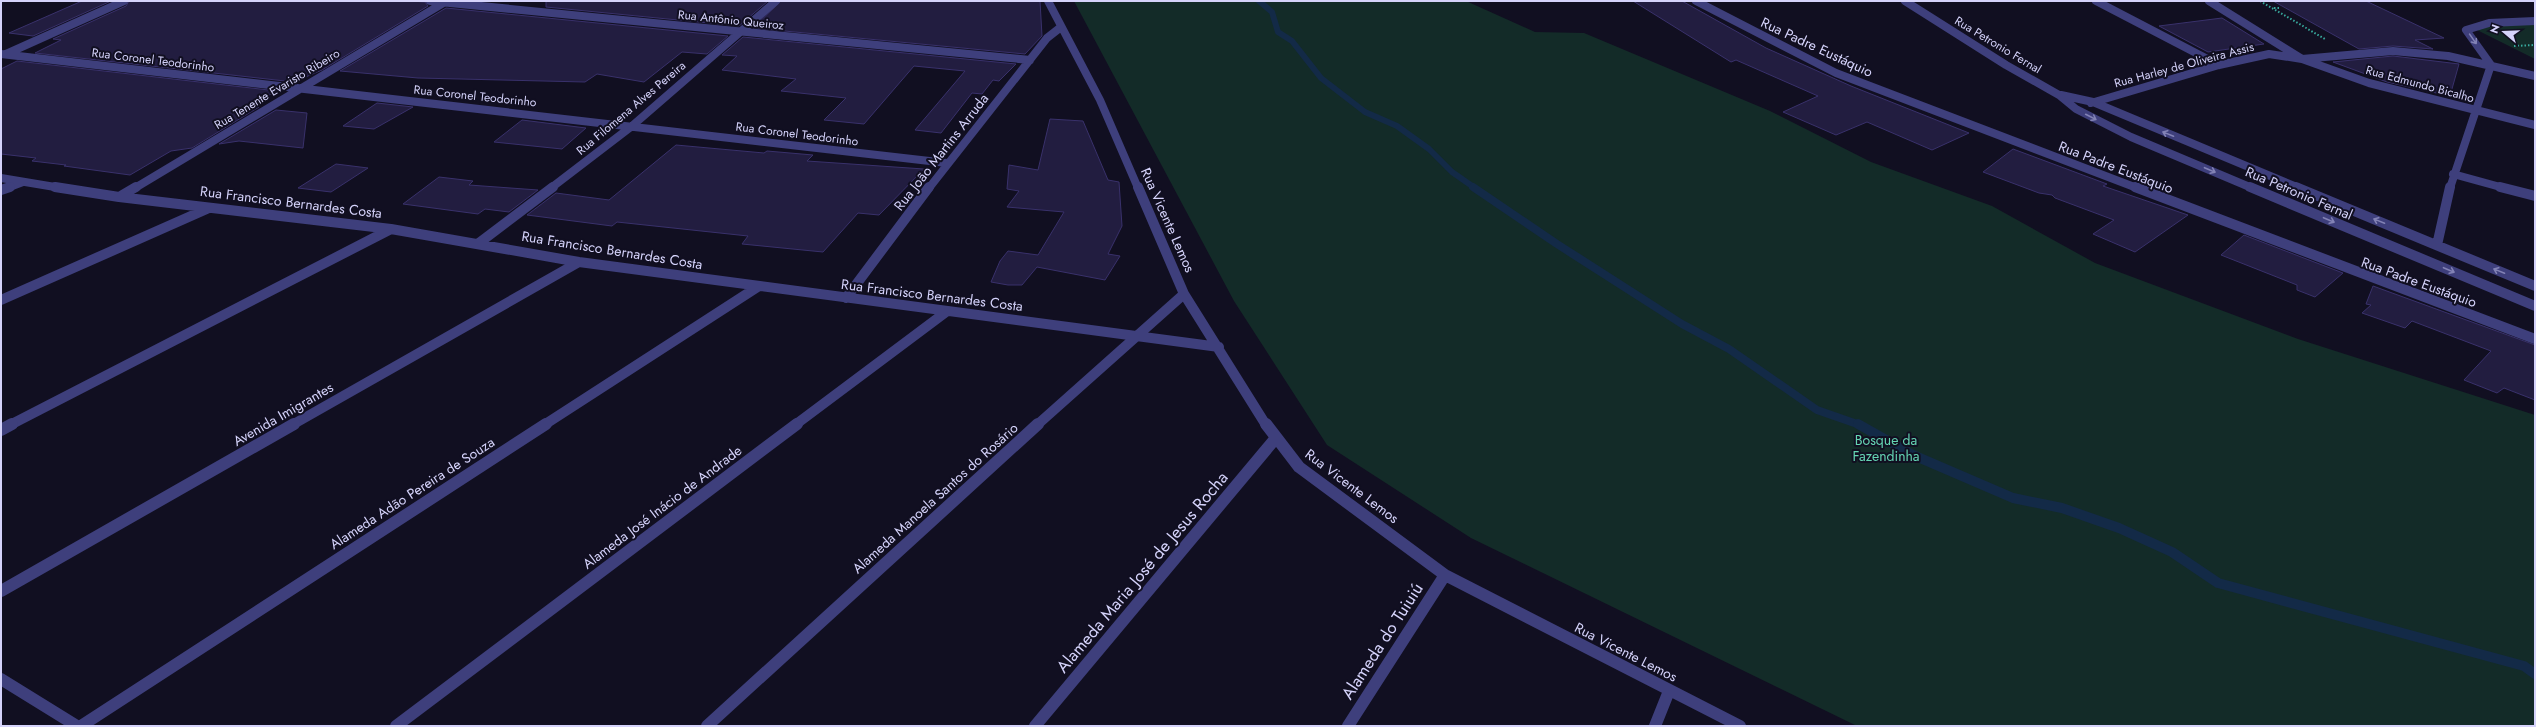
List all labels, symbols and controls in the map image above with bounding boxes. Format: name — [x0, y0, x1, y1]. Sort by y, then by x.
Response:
street label: Rua Antônio Queiroz — [677, 5, 785, 35]
street label: Rua Padre Eustáquio — [1758, 12, 1877, 82]
street label: Rua Petronio Fernal — [1951, 12, 2045, 78]
north arrow — [2484, 12, 2524, 52]
text: N — [2486, 22, 2504, 35]
one-way arrow — [2469, 33, 2477, 44]
street label: Rua Harley de Oliveira Assis — [2112, 38, 2256, 92]
street label: Rua Coronel Teodorinho — [91, 44, 216, 77]
street label: Rua Tenente Evaristo Ribeiro — [211, 44, 344, 134]
street label: Rua Filomena Alves Pereira — [572, 57, 690, 159]
street label: Rua Edmundo Bicalho — [2364, 61, 2477, 107]
street label: Rua Coronel Teodorinho — [413, 81, 538, 111]
street label: Rua João Martins Arruda — [889, 89, 993, 215]
one-way arrow — [2085, 114, 2097, 121]
street label: Rua Coronel Teodorinho — [735, 118, 860, 151]
one-way arrow — [2162, 130, 2174, 138]
street label: Rua Padre Eustáquio — [2056, 136, 2177, 198]
street label: Rua Petronio Fernal — [2242, 161, 2356, 225]
street label: Rua Vicente Lemos — [1136, 164, 1200, 276]
one-way arrow — [2203, 166, 2215, 174]
street label: Rua Francisco Bernardes Costa — [199, 181, 383, 223]
one-way arrow — [2323, 217, 2335, 224]
one-way arrow — [2373, 217, 2385, 225]
street label: Rua Francisco Bernardes Costa — [520, 226, 704, 274]
street label: Rua Padre Eustáquio — [2358, 252, 2480, 312]
one-way arrow — [2493, 266, 2505, 274]
one-way arrow — [2443, 267, 2455, 274]
street label: Rua Francisco Bernardes Costa — [840, 274, 1024, 316]
street label: Avenida Imigrantes — [229, 377, 337, 451]
street label: Alameda Manoela Santos do Rosário — [848, 418, 1023, 578]
park label: Bosque da Fazendinha — [1852, 430, 1920, 466]
street label: Alameda Adão Pereira de Souza — [326, 432, 498, 554]
street label: Alameda José Inácio de Andrade — [578, 440, 746, 574]
street label: Rua Vicente Lemos — [1301, 444, 1403, 528]
street label: Alameda Maria José de Jesus Rocha — [1051, 466, 1233, 678]
street label: Alameda do Tuiuiú — [1335, 578, 1429, 704]
street label: Rua Vicente Lemos — [1571, 617, 1681, 687]

